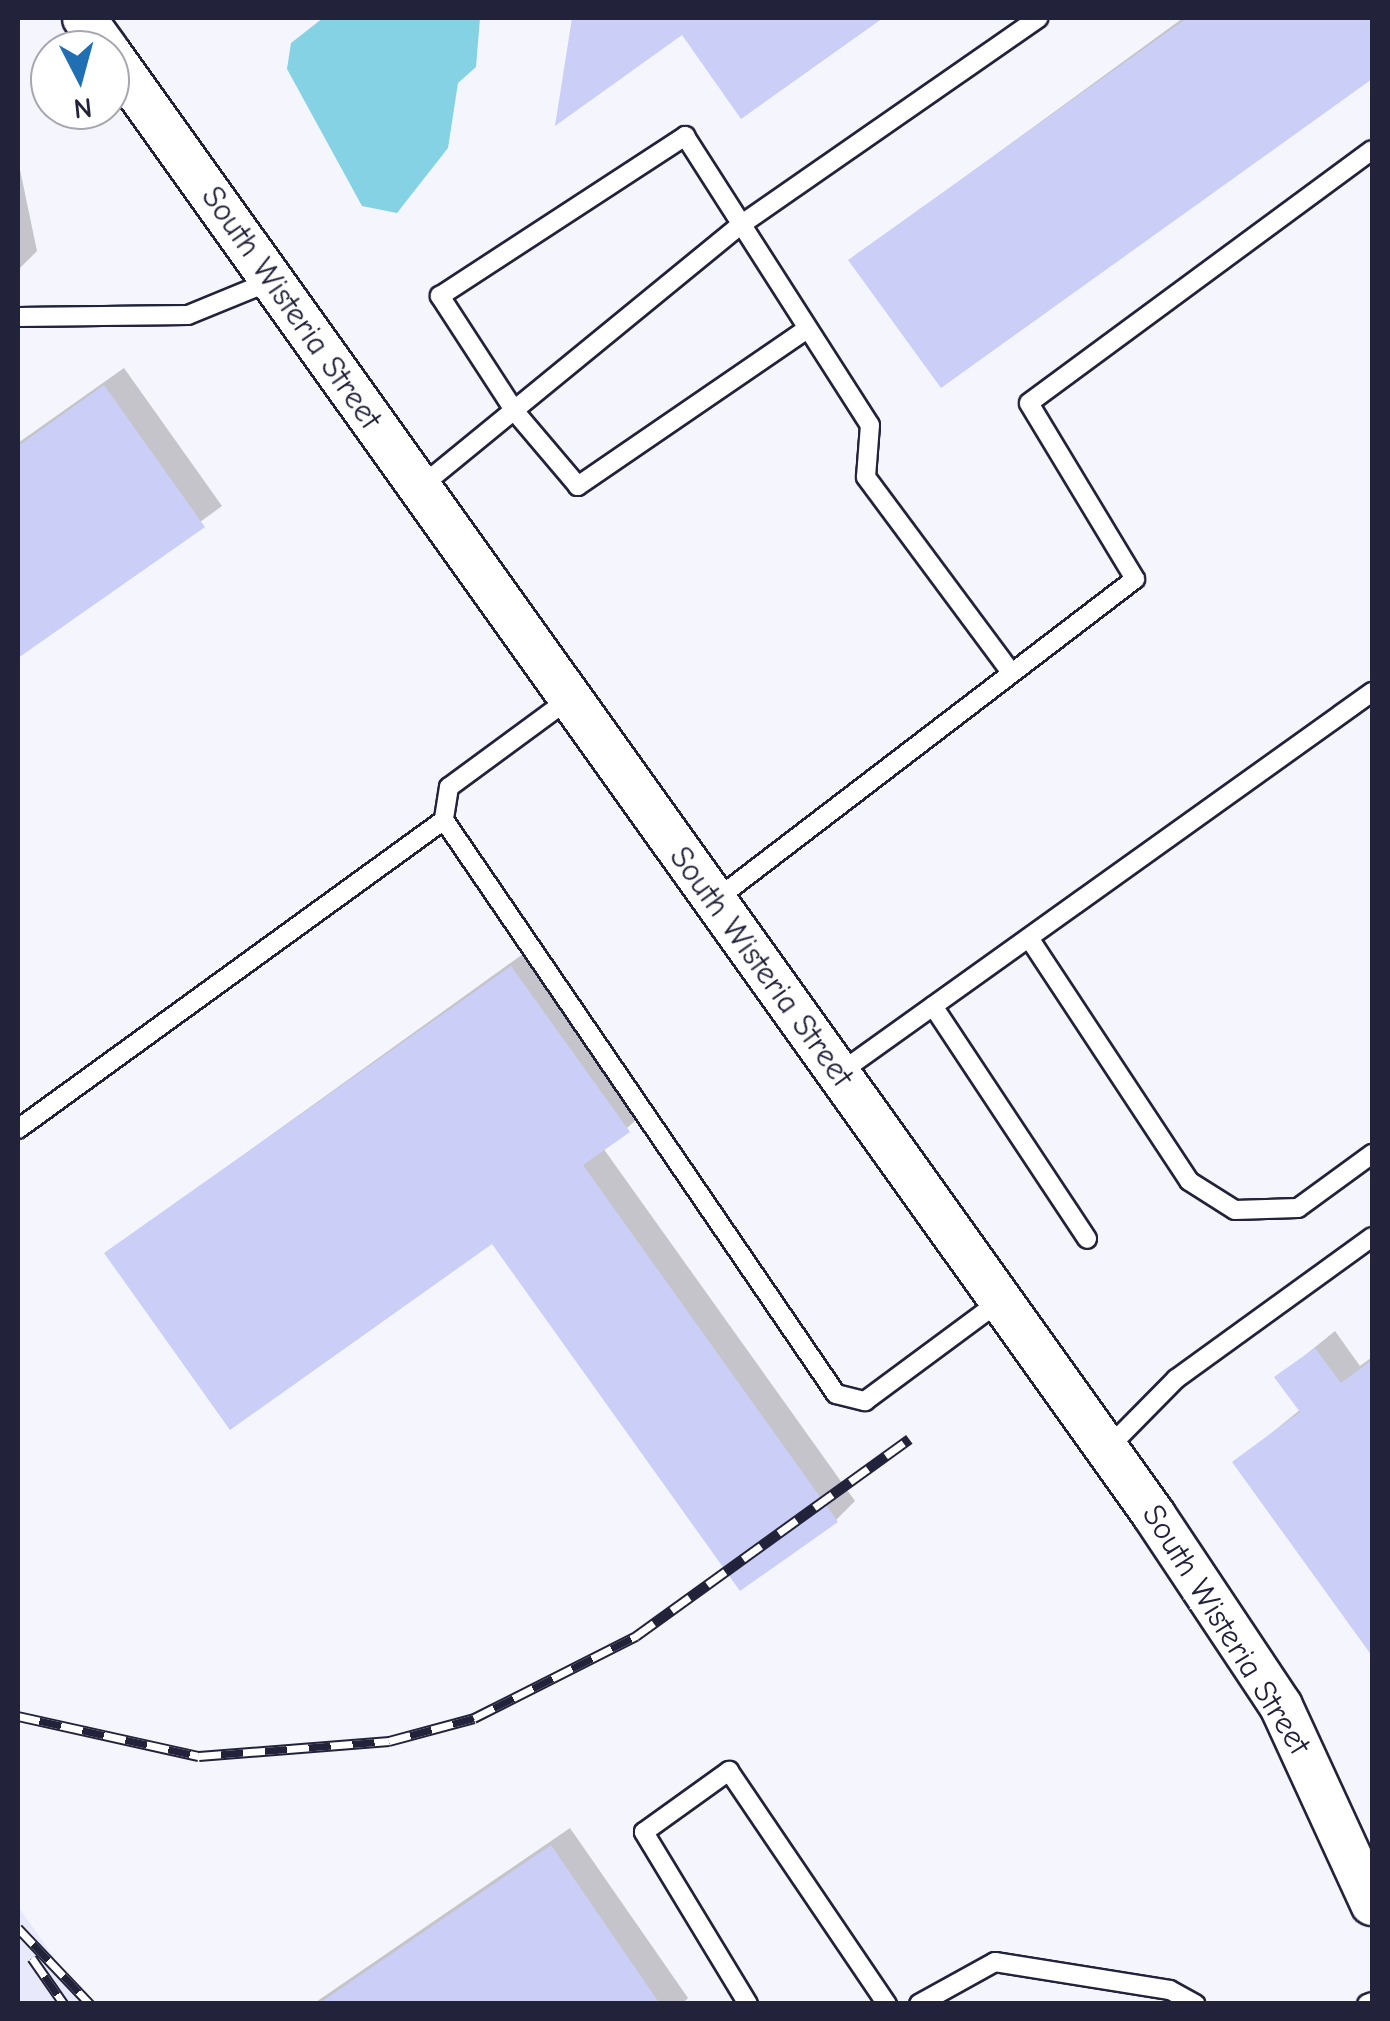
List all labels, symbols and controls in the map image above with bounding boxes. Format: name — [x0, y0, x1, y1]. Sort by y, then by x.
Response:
north arrow — [30, 30, 130, 130]
text: N — [72, 91, 94, 125]
street label: South Wisteria Street — [193, 179, 389, 437]
street label: South Wisteria Street — [661, 839, 861, 1095]
street label: South Wisteria Street — [1133, 1498, 1319, 1762]

